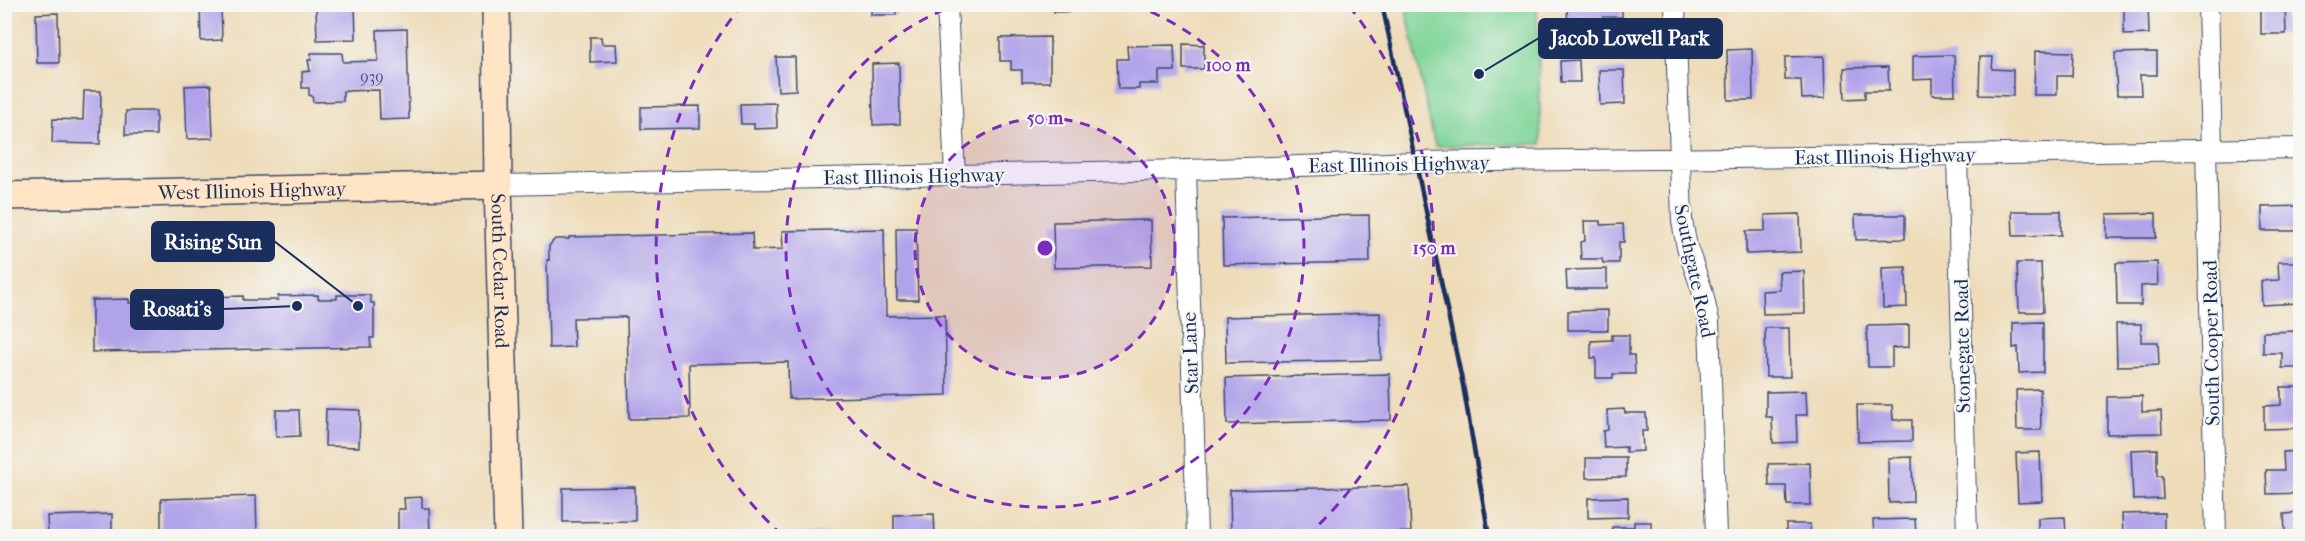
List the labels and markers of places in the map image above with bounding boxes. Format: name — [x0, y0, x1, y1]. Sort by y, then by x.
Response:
callout: Jacob Lowell Park — [1539, 19, 1722, 58]
callout: Rising Sun — [152, 222, 274, 261]
centre of rings — [1035, 238, 1055, 258]
callout: Rosati's — [131, 290, 223, 329]

